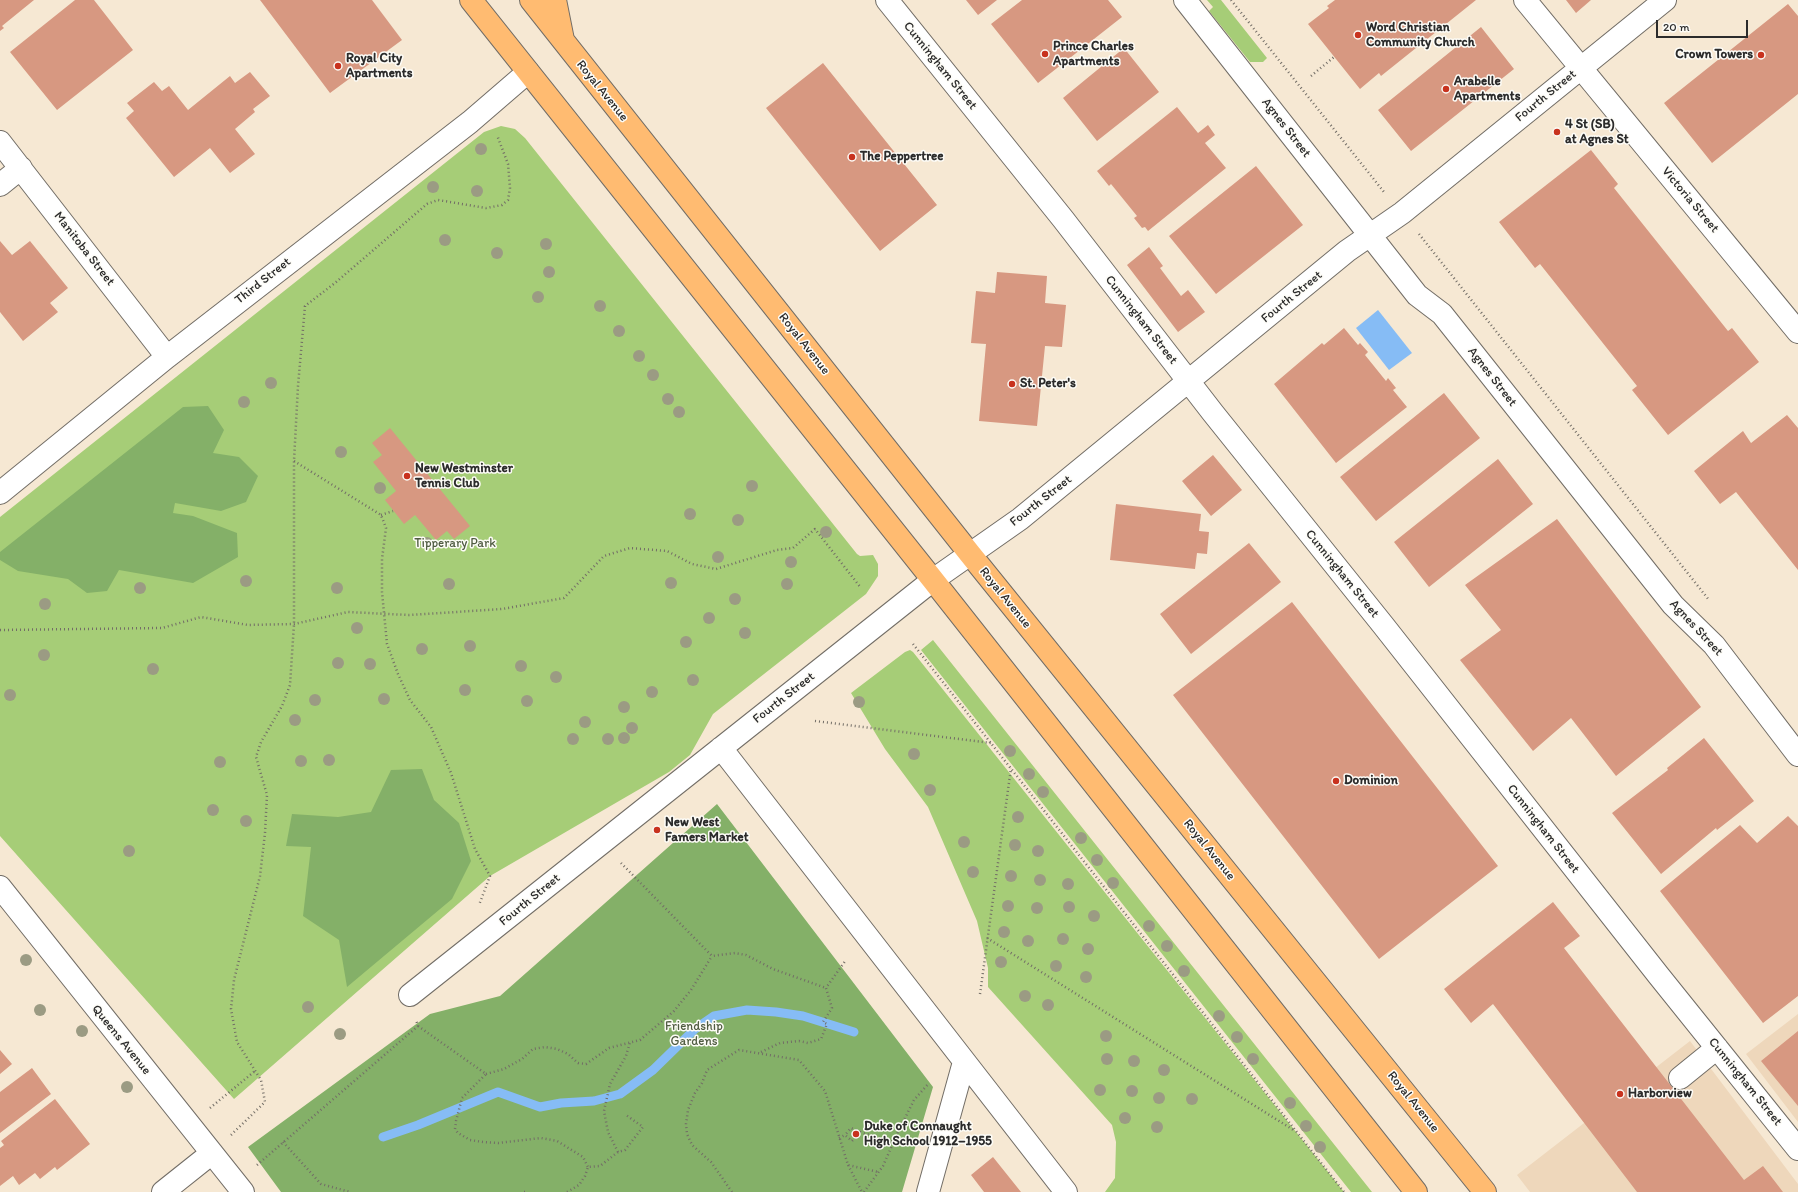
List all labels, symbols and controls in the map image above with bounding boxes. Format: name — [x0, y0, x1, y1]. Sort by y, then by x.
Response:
scale bar — [1658, 12, 1750, 38]
street label: Cunningham Street — [900, 19, 980, 113]
place label: Word Christian Community Church — [1366, 20, 1475, 51]
text: 20 m — [1663, 20, 1690, 34]
marker: Word Christian Community Church — [1353, 30, 1363, 40]
place label: Prince Charles Apartments — [1053, 39, 1134, 70]
place label: Crown Towers — [1675, 47, 1753, 63]
marker: Prince Charles Apartments — [1040, 49, 1050, 59]
marker: Crown Towers — [1756, 50, 1766, 60]
place label: Royal City Apartments — [346, 51, 412, 82]
street label: Royal Avenue — [573, 57, 631, 125]
marker: Royal City Apartments — [333, 61, 343, 71]
street label: Fourth Street — [1512, 67, 1580, 125]
place label: Arabelle Apartments — [1454, 74, 1520, 105]
marker: Arabelle Apartments — [1441, 84, 1451, 94]
street label: Agnes Street — [1258, 95, 1314, 161]
place label: 4 St (SB) at Agnes St — [1565, 117, 1629, 148]
marker: 4 St (SB) at Agnes St — [1552, 127, 1562, 137]
place label: The Peppertree — [860, 149, 944, 165]
marker: The Peppertree — [847, 152, 857, 162]
street label: Victoria Street — [1658, 164, 1722, 236]
street label: Manitoba Street — [50, 209, 118, 289]
street label: Third Street — [232, 254, 294, 308]
street label: Fourth Street — [1258, 268, 1326, 326]
street label: Cunningham Street — [1101, 272, 1181, 368]
street label: Royal Avenue — [775, 310, 833, 378]
street label: Agnes Street — [1464, 344, 1520, 410]
place label: St. Peter's — [1020, 376, 1076, 392]
marker: St. Peter's — [1007, 379, 1017, 389]
place label: New Westminster Tennis Club — [415, 461, 513, 492]
marker: New Westminster Tennis Club — [402, 471, 412, 481]
street label: Fourth Street — [1007, 472, 1075, 530]
street label: Cunningham Street — [1302, 527, 1382, 621]
park label: Tipperary Park — [414, 536, 496, 552]
street label: Royal Avenue — [976, 564, 1034, 632]
street label: Agnes Street — [1666, 597, 1726, 659]
street label: Fourth Street — [750, 669, 818, 727]
place label: Dominion — [1344, 773, 1398, 789]
marker: Dominion — [1331, 776, 1341, 786]
street label: Cunningham Street — [1503, 781, 1583, 877]
place label: New West Famers Market — [665, 815, 749, 846]
street label: Royal Avenue — [1180, 816, 1238, 884]
marker: New West Famers Market — [652, 825, 662, 835]
street label: Fourth Street — [496, 871, 564, 929]
street label: Queens Avenue — [88, 1002, 154, 1078]
park label: Friendship Gardens — [665, 1019, 723, 1050]
street label: Cunningham Street — [1705, 1035, 1785, 1129]
street label: Royal Avenue — [1384, 1068, 1442, 1136]
place label: Harborview — [1628, 1086, 1692, 1102]
marker: Harborview — [1615, 1089, 1625, 1099]
place label: Duke of Connaught High School 1912–1955 — [864, 1119, 992, 1150]
marker: Duke of Connaught High School 1912–1955 — [851, 1129, 861, 1139]

